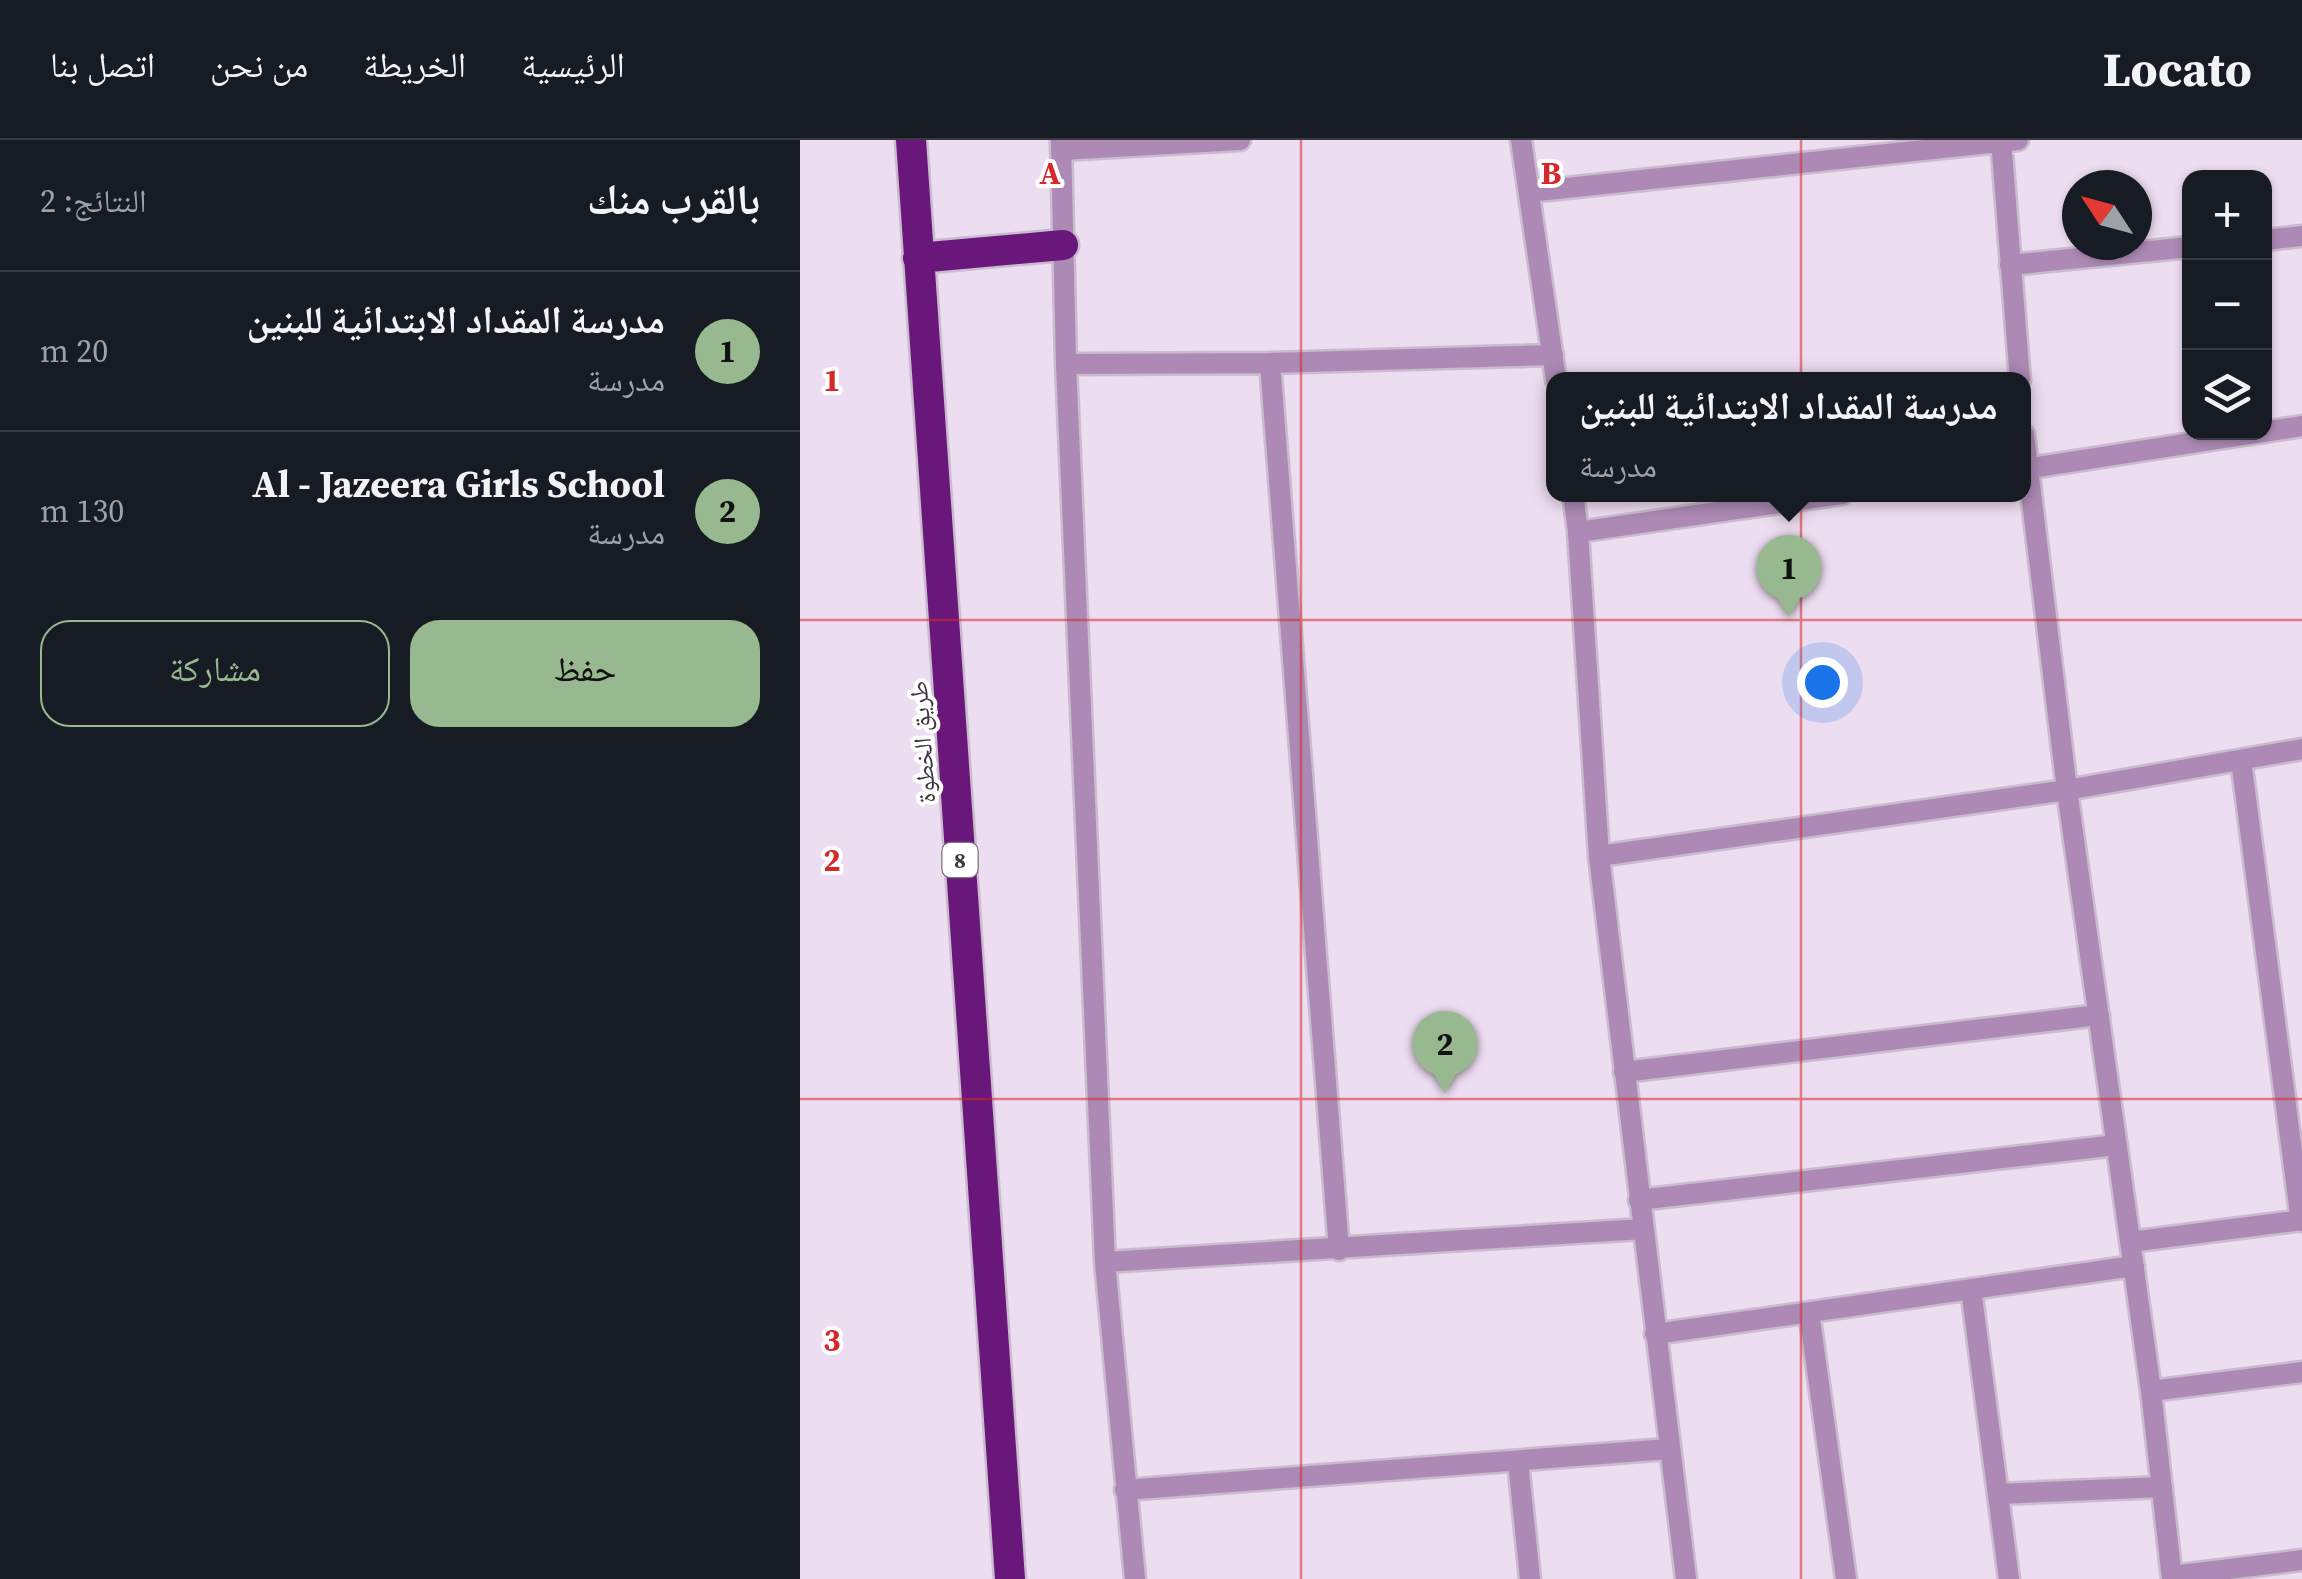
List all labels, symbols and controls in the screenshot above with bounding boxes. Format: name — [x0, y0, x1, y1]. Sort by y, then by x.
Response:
text: Locato — [2103, 36, 2252, 102]
text: اتصل بنا — [50, 41, 155, 89]
text: من نحن — [210, 41, 308, 89]
text: الخريطة — [363, 41, 466, 89]
text: الرئيسية — [521, 41, 625, 89]
text: A — [1039, 151, 1061, 195]
text: B — [1541, 151, 1562, 195]
text: بالقرب منك — [587, 170, 760, 228]
north arrow — [2062, 170, 2152, 260]
map controls — [2182, 170, 2272, 440]
button: + — [2182, 170, 2272, 260]
text: النتائج: 2 — [40, 179, 147, 223]
button: − — [2182, 260, 2272, 350]
text: مدرسة المقداد الابتدائية للبنين — [247, 294, 665, 346]
text: 20 m — [40, 329, 108, 373]
text: 1 — [719, 329, 736, 373]
button: layers — [2182, 350, 2272, 440]
text: مدرسة — [587, 358, 665, 402]
text: 1 — [823, 358, 841, 402]
popup — [1546, 372, 2031, 502]
text: مدرسة المقداد الابتدائية للبنين — [1579, 380, 1998, 432]
text: مدرسة — [1579, 444, 1657, 488]
text: Al - Jazeera Girls School — [252, 458, 665, 510]
text: 130 m — [40, 489, 124, 533]
text: 2 — [719, 489, 736, 533]
text: مدرسة — [587, 511, 665, 555]
pin: 1 — [1756, 534, 1822, 617]
button: مشاركة — [40, 620, 390, 727]
button: حفظ — [410, 620, 760, 727]
your location — [1797, 657, 1848, 708]
street label: طريق الخطوة — [901, 680, 943, 804]
text: 2 — [823, 838, 841, 882]
road number: 8 — [942, 843, 978, 877]
pin: 2 — [1412, 1010, 1478, 1093]
text: 3 — [823, 1318, 841, 1362]

